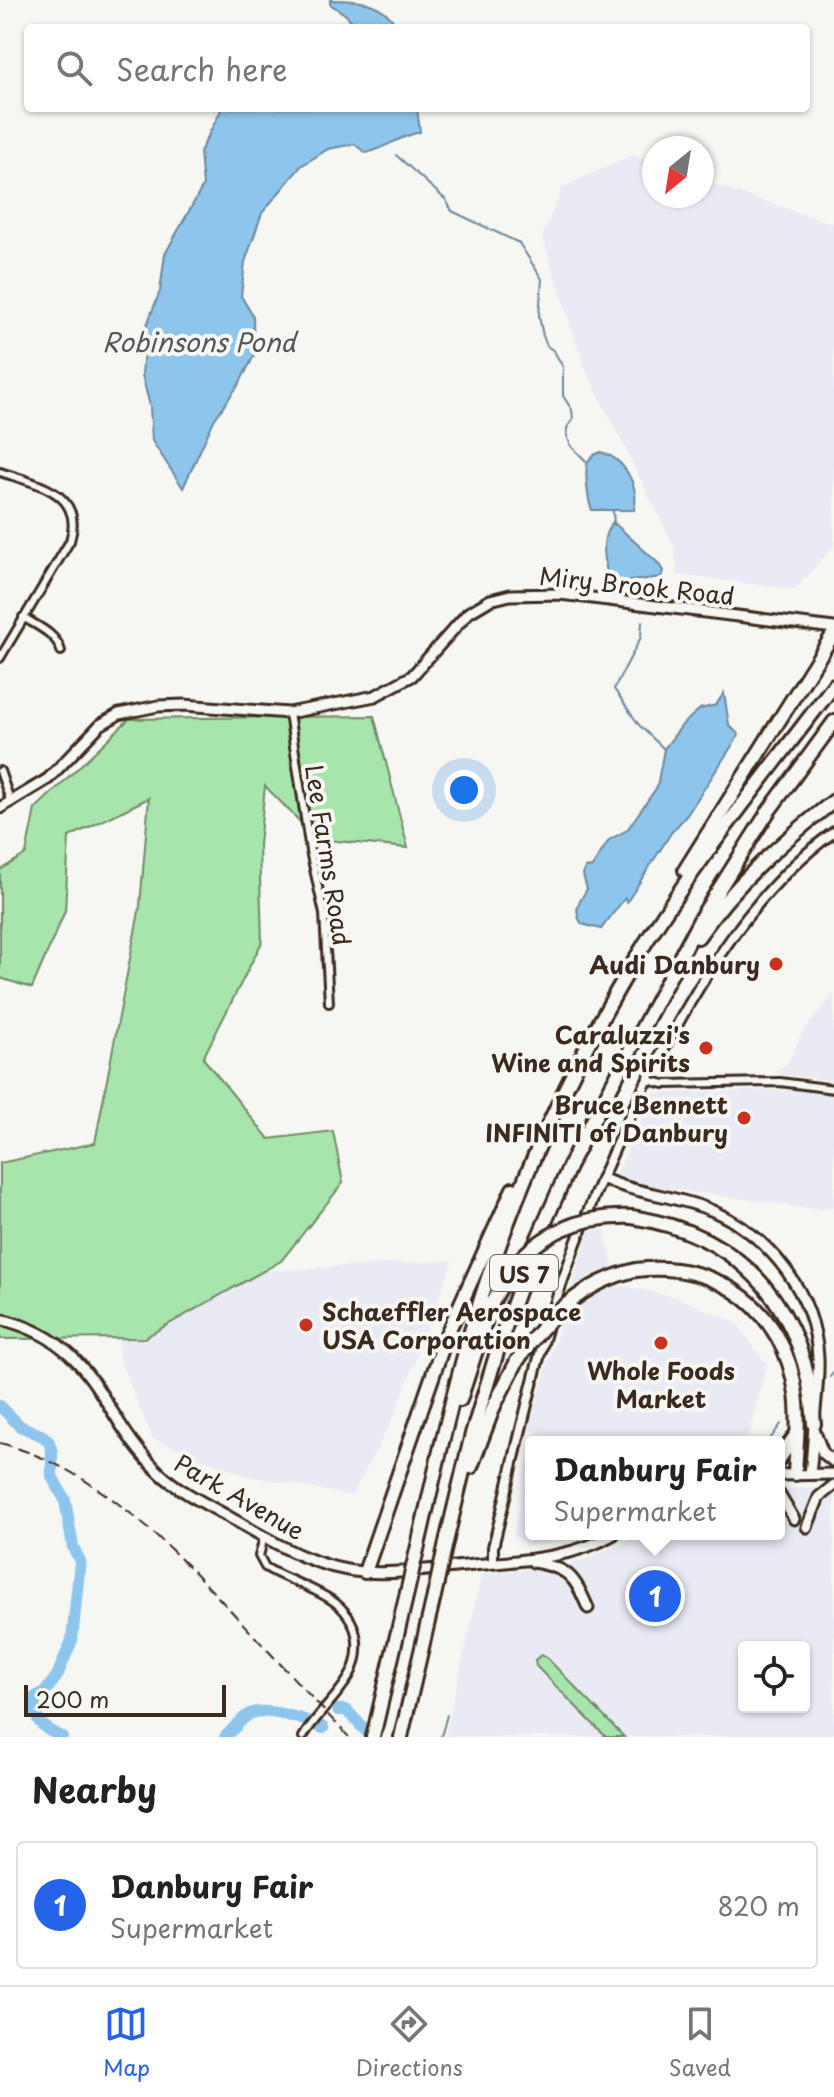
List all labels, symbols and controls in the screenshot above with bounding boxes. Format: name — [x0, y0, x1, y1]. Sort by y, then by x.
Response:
search box — [24, 24, 810, 112]
icon: search — [52, 46, 96, 90]
text: Search here — [116, 46, 288, 91]
north arrow — [642, 136, 714, 208]
water label: Robinsons Pond — [102, 322, 300, 361]
street label: Miry Brook Road — [538, 557, 736, 613]
street label: Lee Farms Road — [297, 762, 361, 948]
your location — [444, 770, 484, 810]
place label: Audi Danbury — [589, 946, 760, 982]
marker: Audi Danbury — [767, 955, 785, 973]
place label: Caraluzzi's Wine and Spirits — [491, 1016, 690, 1080]
marker: Caraluzzi's Wine and Spirits — [697, 1039, 715, 1057]
place label: Bruce Bennett INFINITI of Danbury — [485, 1086, 728, 1150]
marker: Bruce Bennett INFINITI of Danbury — [735, 1109, 753, 1127]
road number: US 7 — [490, 1255, 558, 1291]
place label: Schaeffler Aerospace USA Corporation — [322, 1293, 581, 1357]
marker: Schaeffler Aerospace USA Corporation — [297, 1316, 315, 1334]
marker: Whole Foods Market — [652, 1334, 670, 1352]
place label: Whole Foods Market — [587, 1352, 735, 1416]
popup — [525, 1436, 785, 1540]
street label: Park Avenue — [168, 1444, 312, 1548]
text: Danbury Fair — [553, 1446, 757, 1491]
text: Supermarket — [553, 1491, 717, 1530]
pin: 1 — [629, 1566, 681, 1626]
map controls — [738, 1641, 810, 1713]
button: locate — [738, 1641, 810, 1713]
scale bar — [24, 1681, 226, 1717]
text: 200 m — [36, 1682, 109, 1715]
text: Nearby — [32, 1763, 157, 1815]
text: Danbury Fair — [110, 1863, 313, 1908]
text: 1 — [54, 1886, 66, 1925]
text: 820 m — [718, 1886, 800, 1925]
text: Supermarket — [110, 1908, 273, 1947]
tab: Map — [103, 2002, 150, 2083]
tab: Directions — [356, 2002, 463, 2083]
tab: Saved — [669, 2002, 731, 2083]

